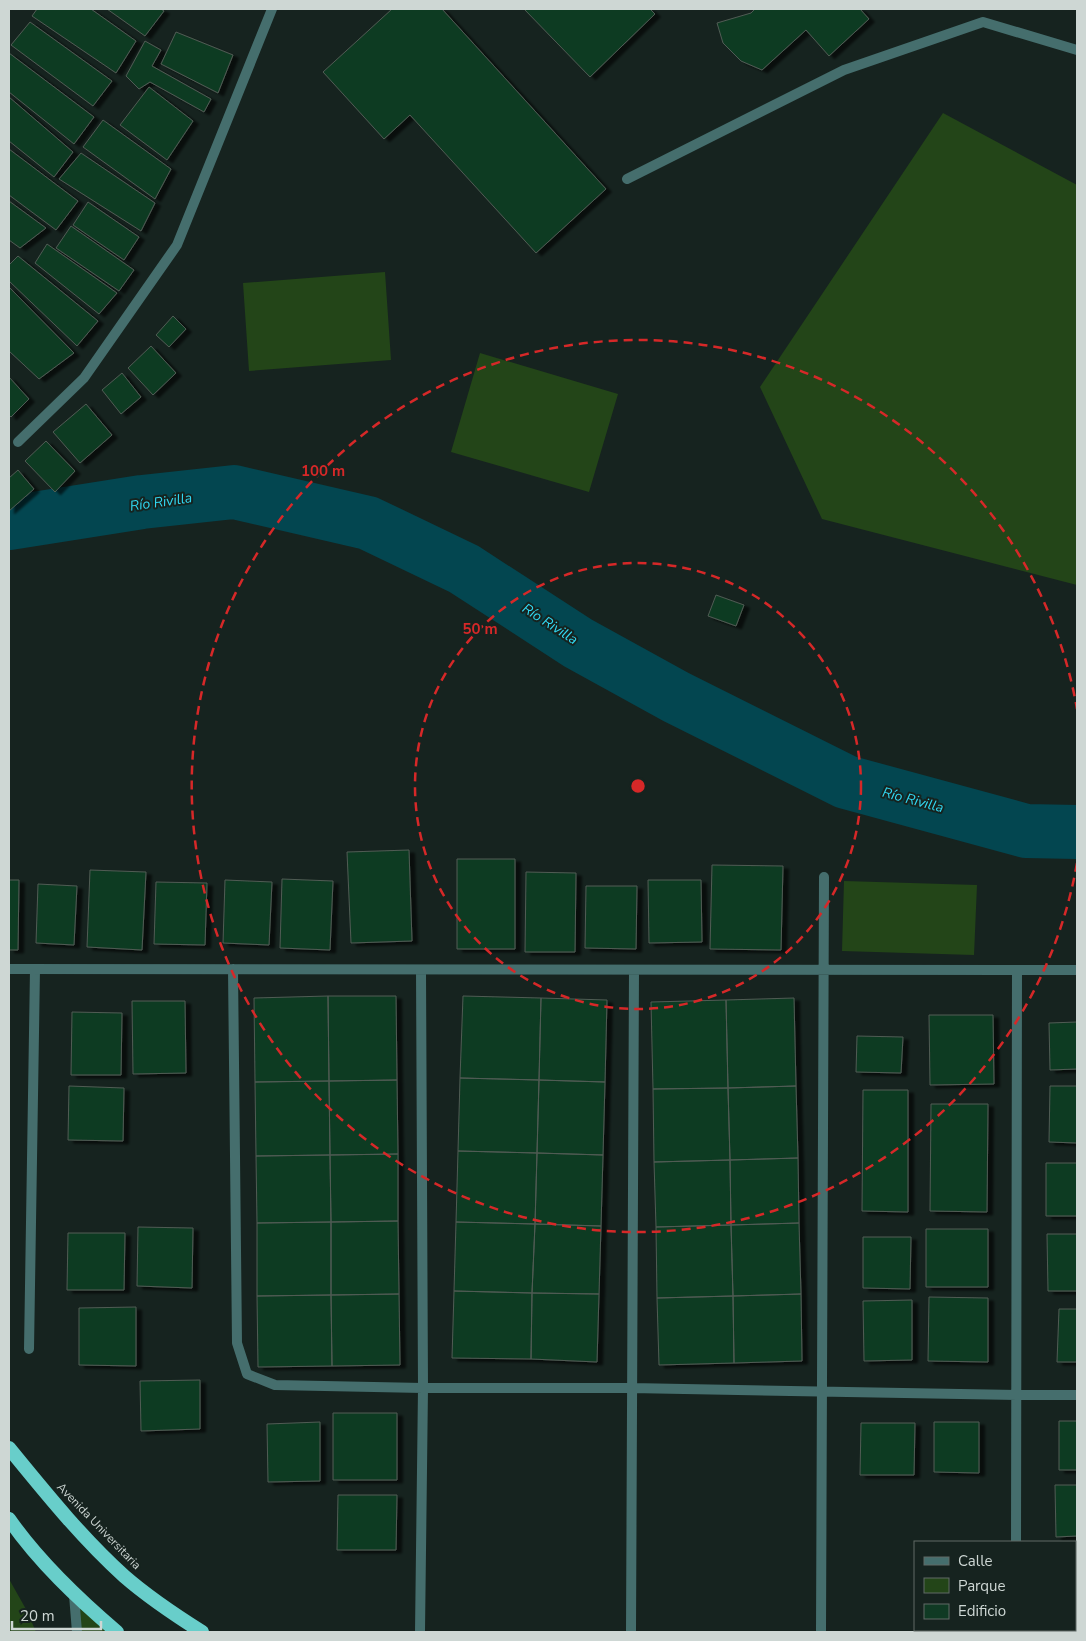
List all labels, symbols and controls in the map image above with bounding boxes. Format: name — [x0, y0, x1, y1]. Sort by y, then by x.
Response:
text: 100 m — [301, 461, 345, 481]
water label: Río Rivilla — [129, 488, 193, 516]
water label: Río Rivilla — [518, 599, 582, 649]
text: 50 m — [462, 619, 498, 639]
centre of rings — [629, 777, 647, 795]
water label: Río Rivilla — [880, 783, 946, 817]
street label: Avenida Universitaria — [53, 1479, 145, 1573]
legend — [914, 1541, 1076, 1631]
text: Calle — [958, 1551, 993, 1571]
text: Parque — [958, 1576, 1006, 1596]
scale bar — [12, 1598, 101, 1630]
text: Edificio — [958, 1601, 1006, 1621]
text: 20 m — [20, 1606, 55, 1626]

